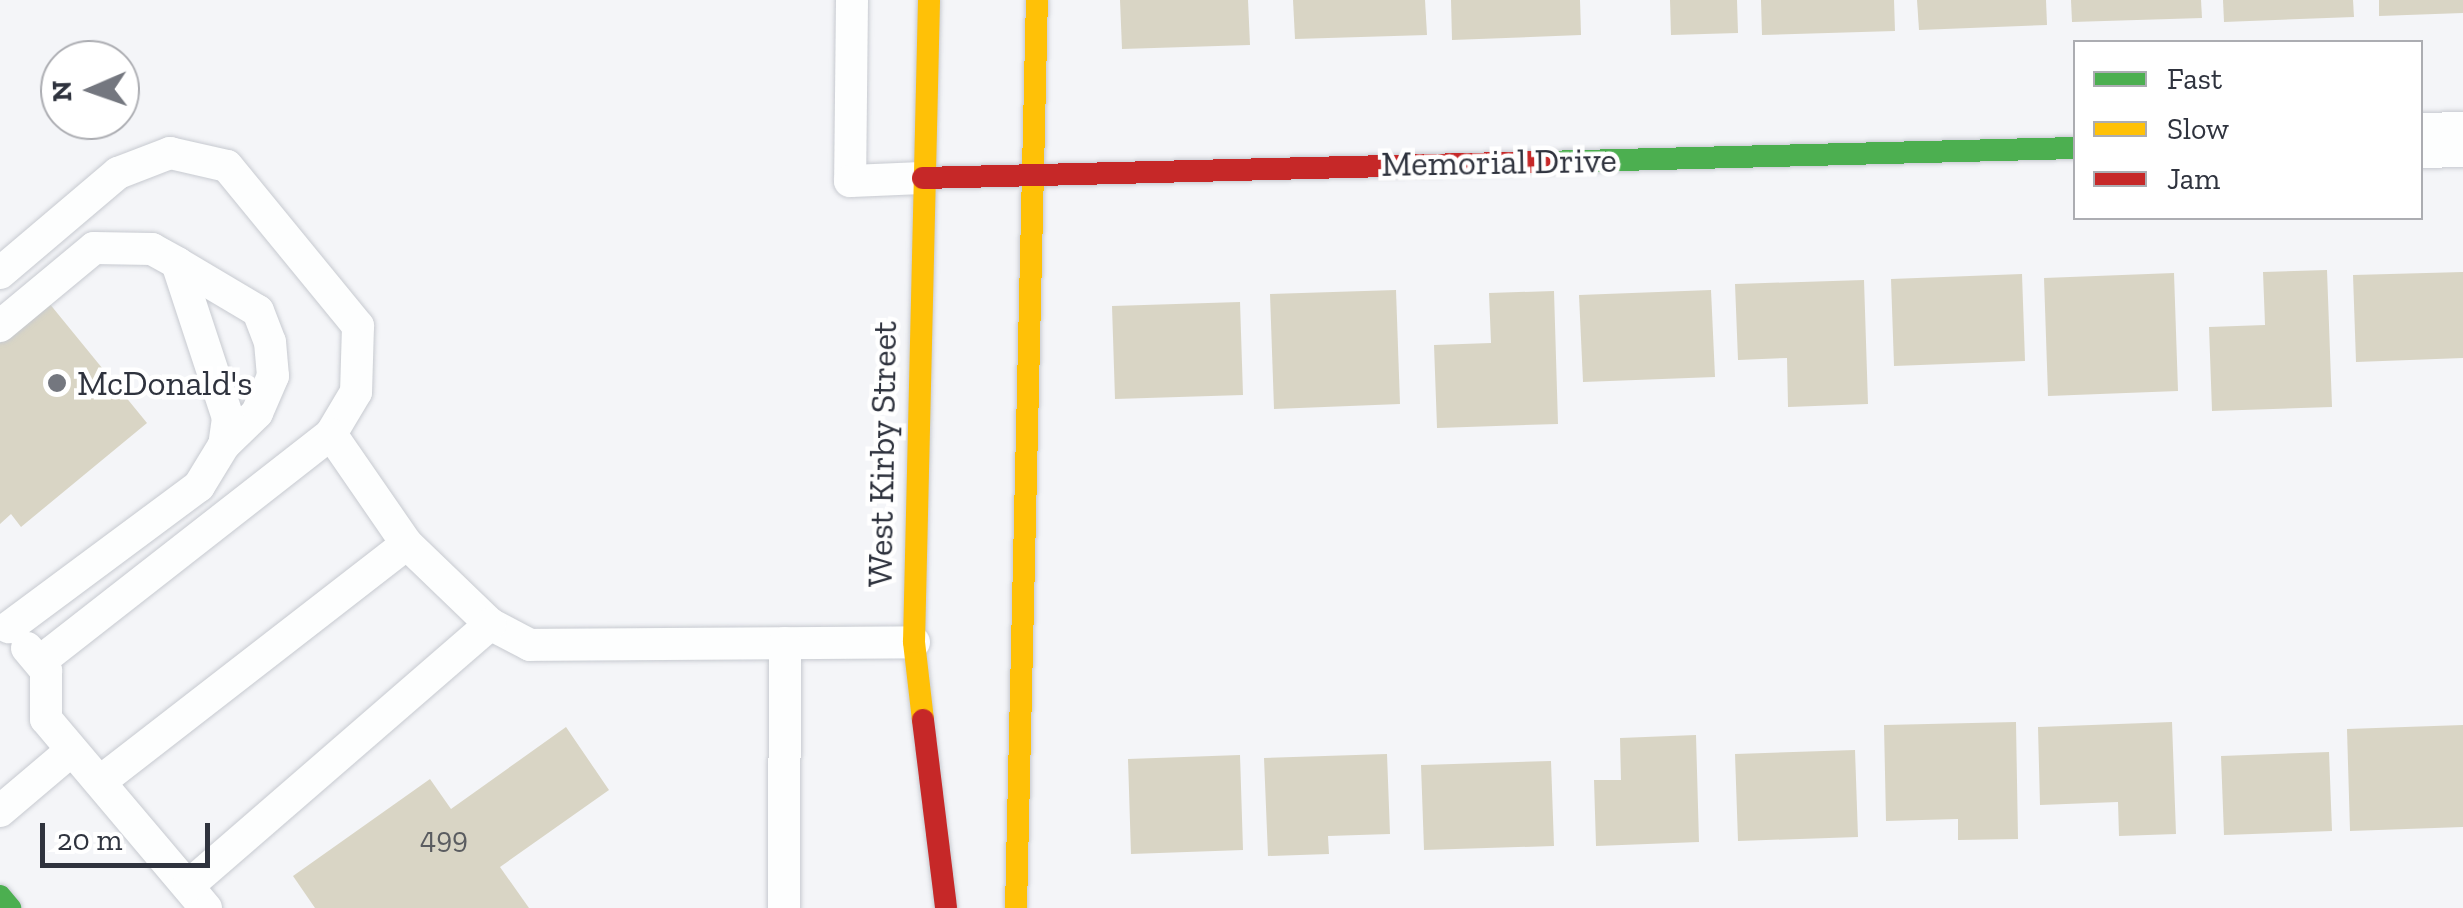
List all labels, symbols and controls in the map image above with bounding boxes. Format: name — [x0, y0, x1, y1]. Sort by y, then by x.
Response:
north arrow — [40, 40, 140, 140]
legend — [2073, 40, 2423, 220]
text: Fast — [2167, 61, 2222, 97]
text: N — [45, 80, 78, 102]
text: Slow — [2167, 111, 2229, 147]
street label: Memorial Drive — [1381, 139, 1617, 185]
text: Jam — [2167, 161, 2220, 197]
street label: West Kirby Street — [859, 320, 905, 588]
place label: McDonald's — [77, 362, 253, 404]
marker: McDonald's — [46, 372, 68, 394]
scale bar — [45, 803, 215, 865]
house number: 499 — [420, 820, 468, 856]
text: 20 m — [57, 822, 122, 858]

